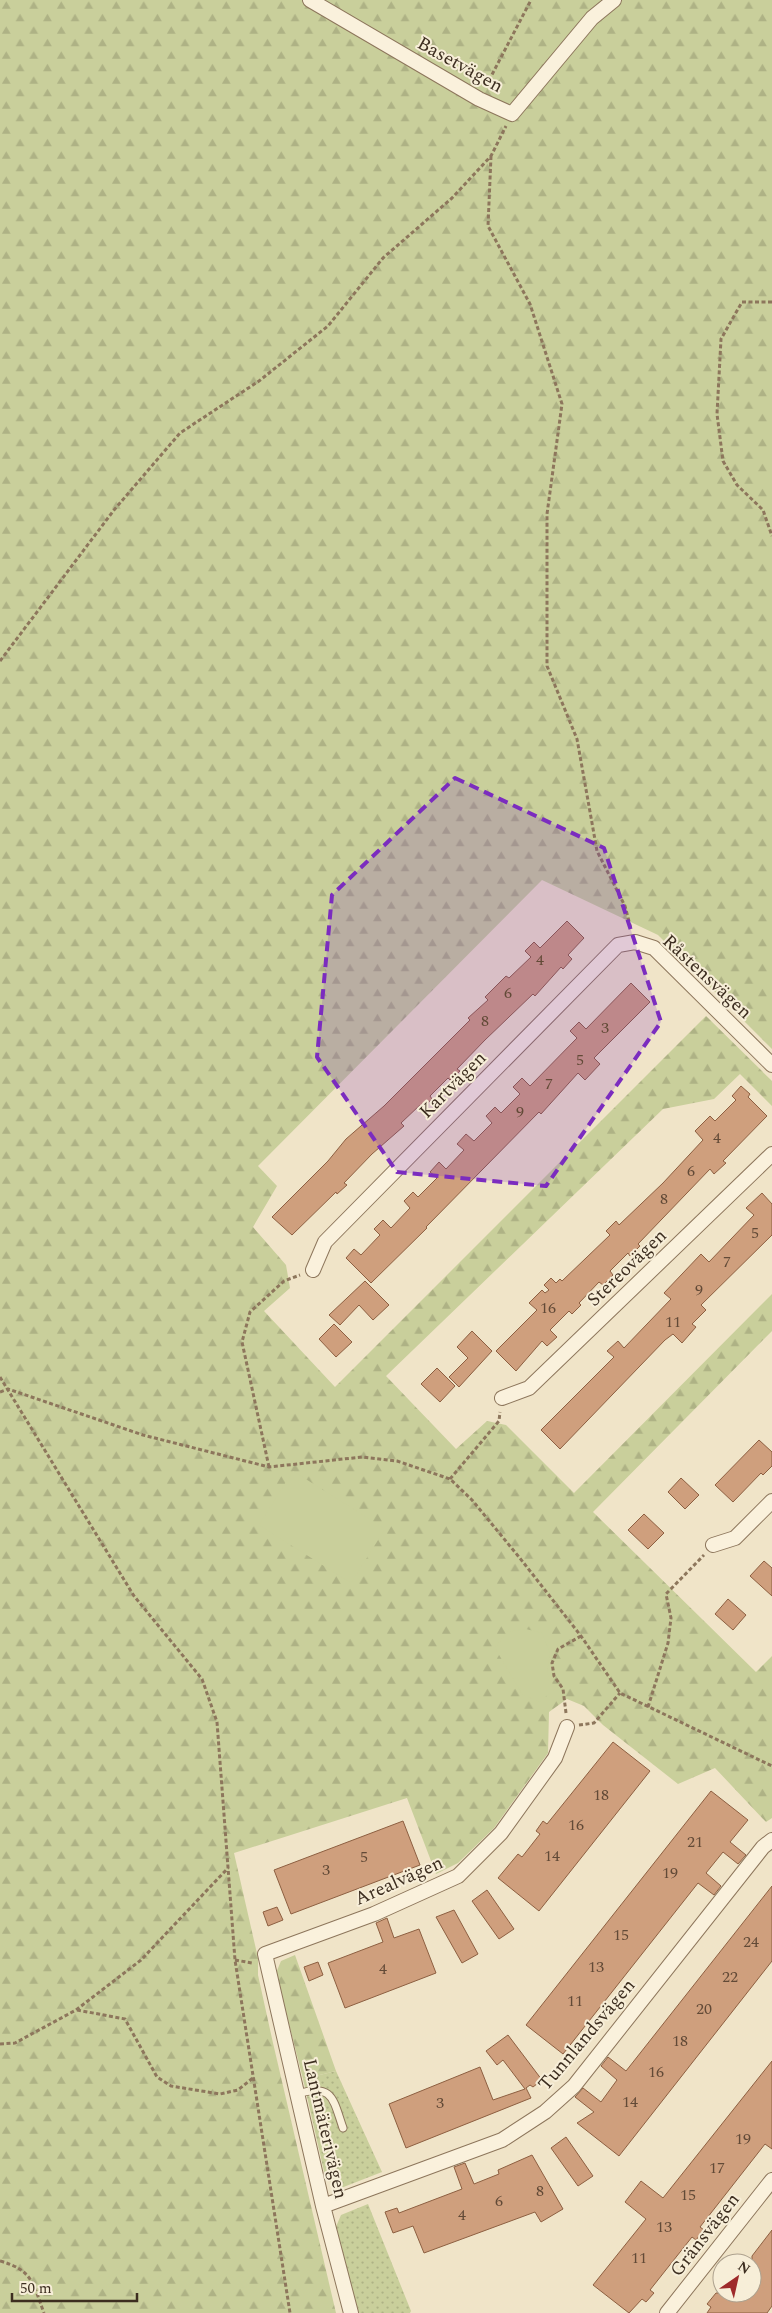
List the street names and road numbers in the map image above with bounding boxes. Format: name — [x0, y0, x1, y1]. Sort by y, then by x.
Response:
street label: Basetvägen — [412, 29, 508, 101]
street label: Råstensvägen — [655, 928, 759, 1026]
street label: Kartvägen — [412, 1044, 494, 1126]
street label: Stereovägen — [580, 1222, 674, 1314]
street label: Arealvägen — [350, 1849, 448, 1913]
street label: Tunnlandsvägen — [531, 1972, 643, 2098]
street label: Lantmäterivägen — [295, 2056, 355, 2202]
street label: Gränsvägen — [663, 2187, 747, 2283]

